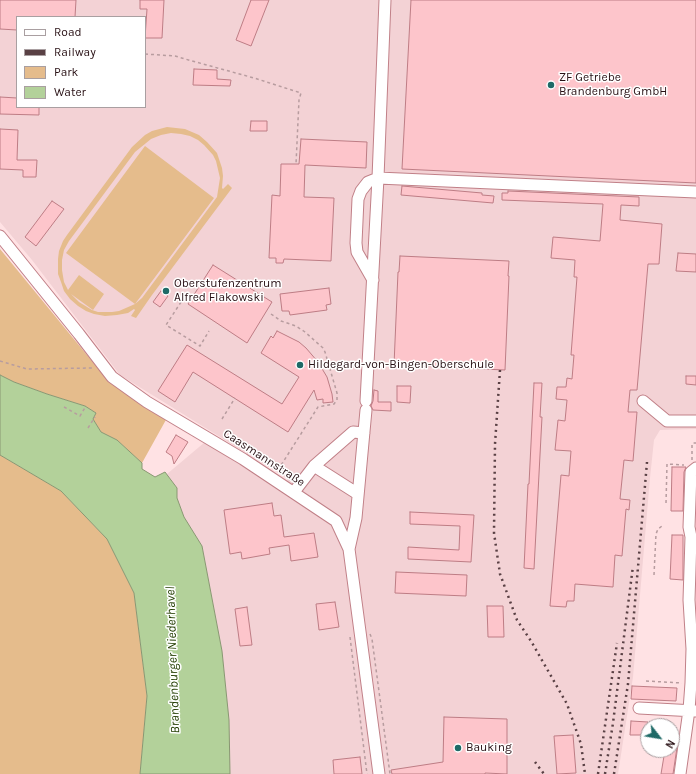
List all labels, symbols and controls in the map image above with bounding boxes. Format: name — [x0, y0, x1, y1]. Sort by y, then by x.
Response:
legend — [16, 16, 146, 108]
text: Road — [54, 25, 82, 39]
text: Railway — [54, 45, 96, 59]
text: Park — [54, 65, 78, 79]
place label: ZF Getriebe Brandenburg GmbH — [559, 71, 667, 99]
marker: ZF Getriebe Brandenburg GmbH — [546, 80, 556, 90]
text: Water — [54, 85, 86, 99]
place label: Oberstufenzentrum Alfred Flakowski — [174, 277, 281, 305]
marker: Oberstufenzentrum Alfred Flakowski — [161, 286, 171, 296]
place label: Hildegard-von-Bingen-Oberschule — [308, 358, 494, 372]
marker: Hildegard-von-Bingen-Oberschule — [295, 360, 305, 370]
street label: Caasmannstraße — [220, 426, 308, 490]
water label: Brandenburger Niederhavel — [163, 586, 183, 734]
north arrow — [640, 718, 680, 758]
text: N — [662, 737, 677, 751]
place label: Bauking — [466, 741, 512, 755]
marker: Bauking — [453, 743, 463, 753]

